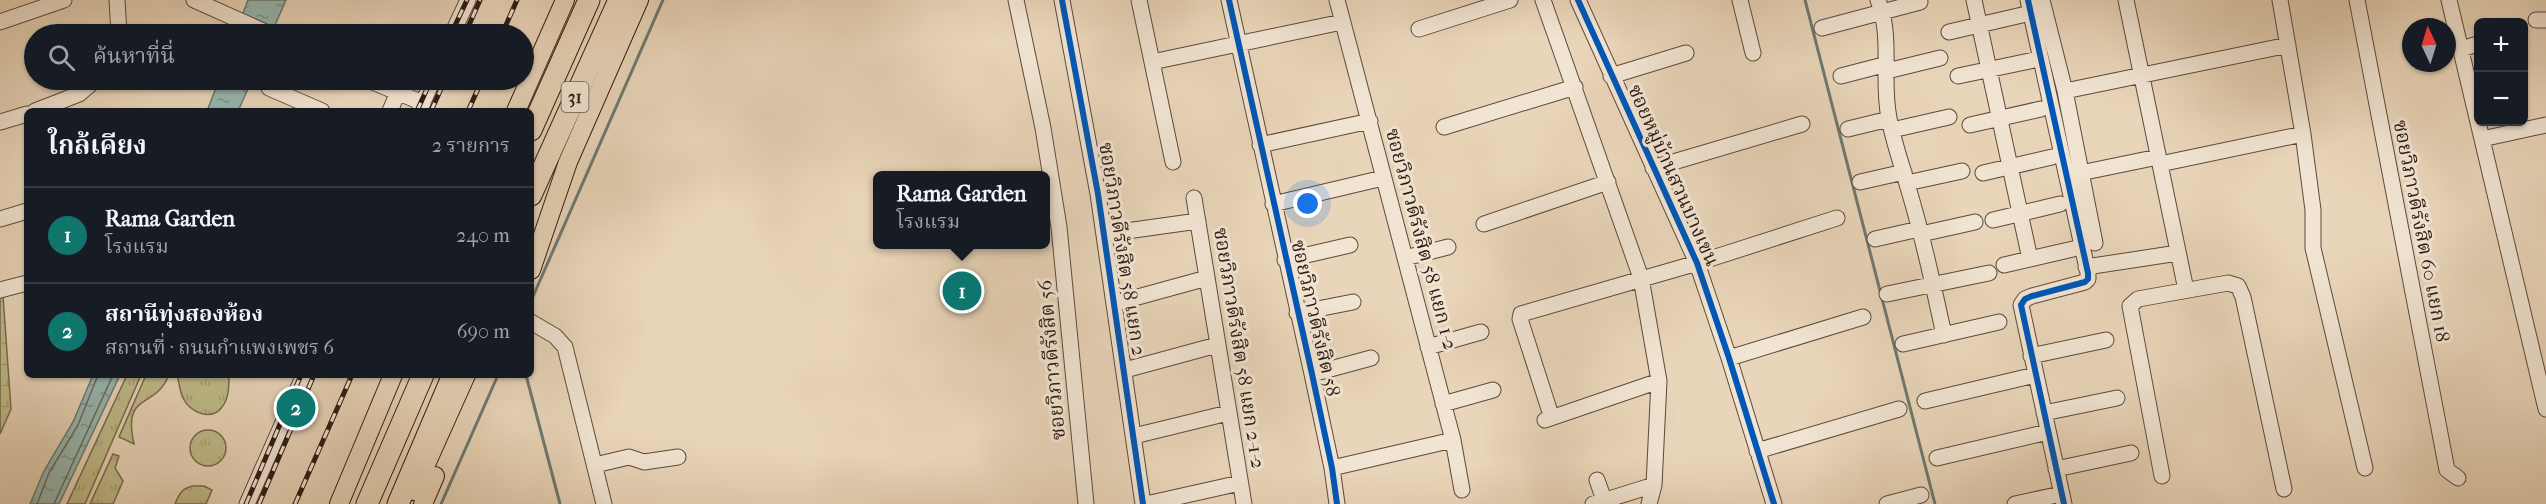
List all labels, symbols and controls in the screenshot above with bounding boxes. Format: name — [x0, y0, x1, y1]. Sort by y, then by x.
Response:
north arrow — [2402, 18, 2456, 72]
map controls — [2474, 18, 2528, 126]
button: + — [2474, 18, 2528, 72]
search box — [24, 24, 534, 90]
icon: search — [45, 41, 78, 74]
text: ค้นหาที่นี่ — [93, 43, 175, 69]
button: − — [2474, 72, 2528, 126]
street label: ซอยหมู่บ้านสวนบางเขน — [1622, 81, 1724, 270]
road number: 31 — [562, 82, 588, 112]
street label: ซอยวิภาวดีรังสิต 60 แยก 18 — [2389, 118, 2454, 344]
street label: ซอยวิภาวดีรังสิต 58 แยก 1-2 — [1381, 126, 1462, 352]
text: ใกล้เคียง — [48, 130, 147, 161]
text: 2 รายการ — [432, 134, 510, 157]
street label: ซอยวิภาวดีรังสิต 58 แยก 2 — [1094, 141, 1151, 357]
popup — [873, 171, 1050, 249]
text: Rama Garden — [896, 181, 1027, 207]
your location — [1293, 189, 1322, 218]
text: Rama Garden — [105, 206, 235, 232]
text: โรงแรม — [896, 210, 960, 233]
text: 1 — [64, 224, 71, 247]
text: 240 m — [456, 224, 510, 247]
street label: ซอยวิภาวดีรังสิต 58 แยก 2-1-2 — [1209, 226, 1270, 470]
text: โรงแรม — [105, 235, 169, 258]
street label: ซอยวิภาวดีรังสิต 58 — [1286, 238, 1345, 399]
pin: 1 — [942, 268, 982, 314]
street label: ซอยวิภาวดีรังสิต 56 — [1033, 279, 1070, 441]
text: สถานีทุ่งสองห้อง — [105, 301, 263, 327]
text: 2 — [62, 320, 73, 343]
text: 690 m — [457, 320, 510, 343]
text: สถานที่ · ถนนกำแพงเพชร 6 — [105, 336, 334, 359]
pin: 2 — [276, 386, 316, 430]

